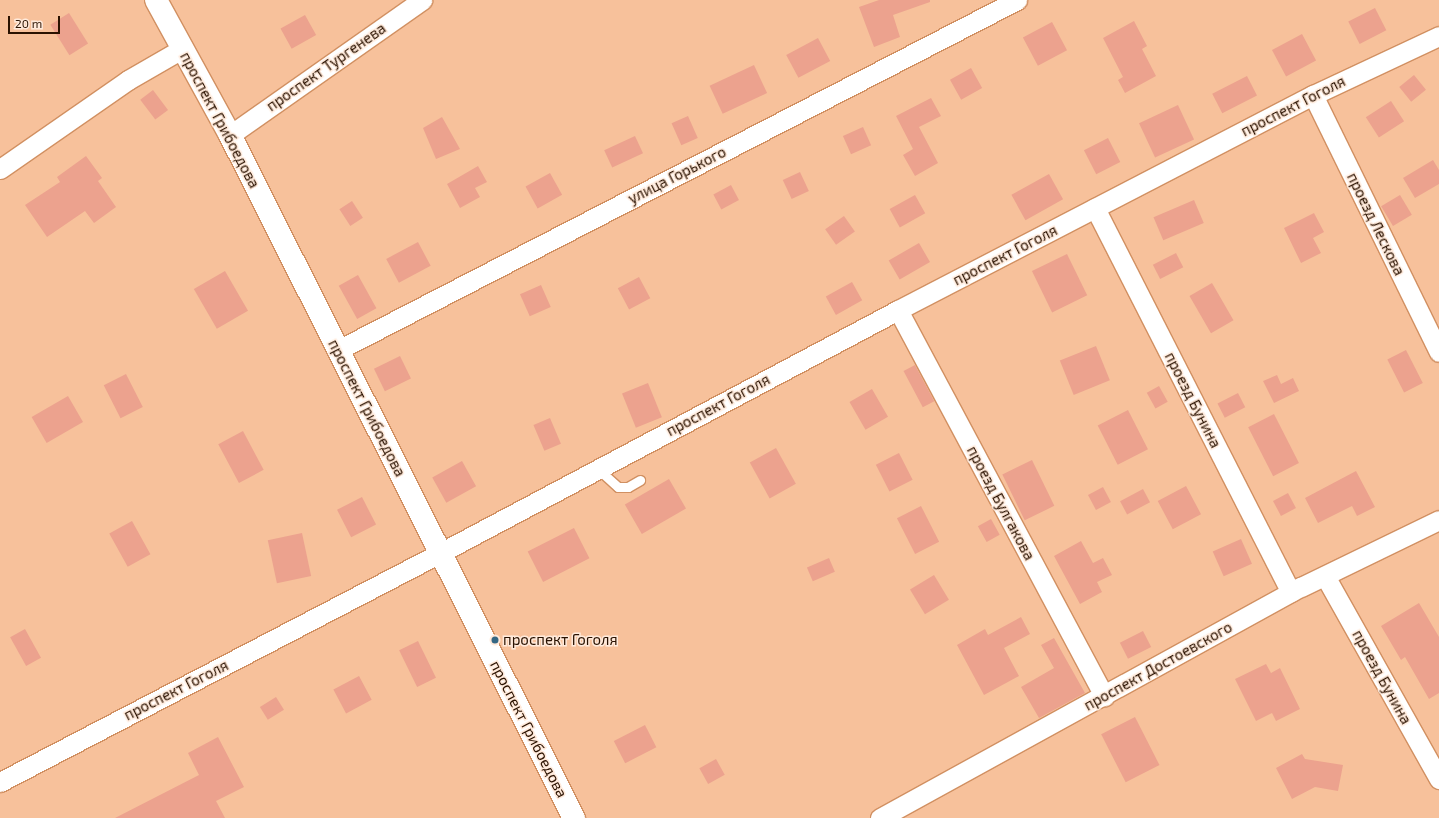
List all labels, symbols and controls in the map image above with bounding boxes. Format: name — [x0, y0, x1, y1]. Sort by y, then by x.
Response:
scale bar — [10, 8, 62, 34]
text: 20 m — [15, 16, 42, 30]
street label: проспект Тургенева — [263, 19, 389, 115]
street label: проспект Грибоедова — [176, 49, 264, 191]
street label: проспект Гоголя — [1238, 72, 1348, 140]
street label: улица Горького — [625, 143, 729, 207]
street label: проезд Лескова — [1343, 170, 1409, 278]
street label: проспект Гоголя — [950, 221, 1060, 289]
street label: проспект Грибоедова — [325, 336, 409, 480]
street label: проезд Бунина — [1161, 349, 1225, 451]
street label: проспект Гоголя — [663, 370, 773, 440]
street label: проезд Булгакова — [963, 443, 1039, 563]
street label: проспект Достоевского — [1081, 618, 1235, 714]
street label: проезд Бунина — [1349, 627, 1415, 727]
place label: проспект Гоголя — [503, 631, 618, 649]
marker: проспект Гоголя — [490, 635, 500, 645]
street label: проспект Гоголя — [121, 656, 231, 724]
street label: проспект Грибоедова — [487, 657, 571, 801]

